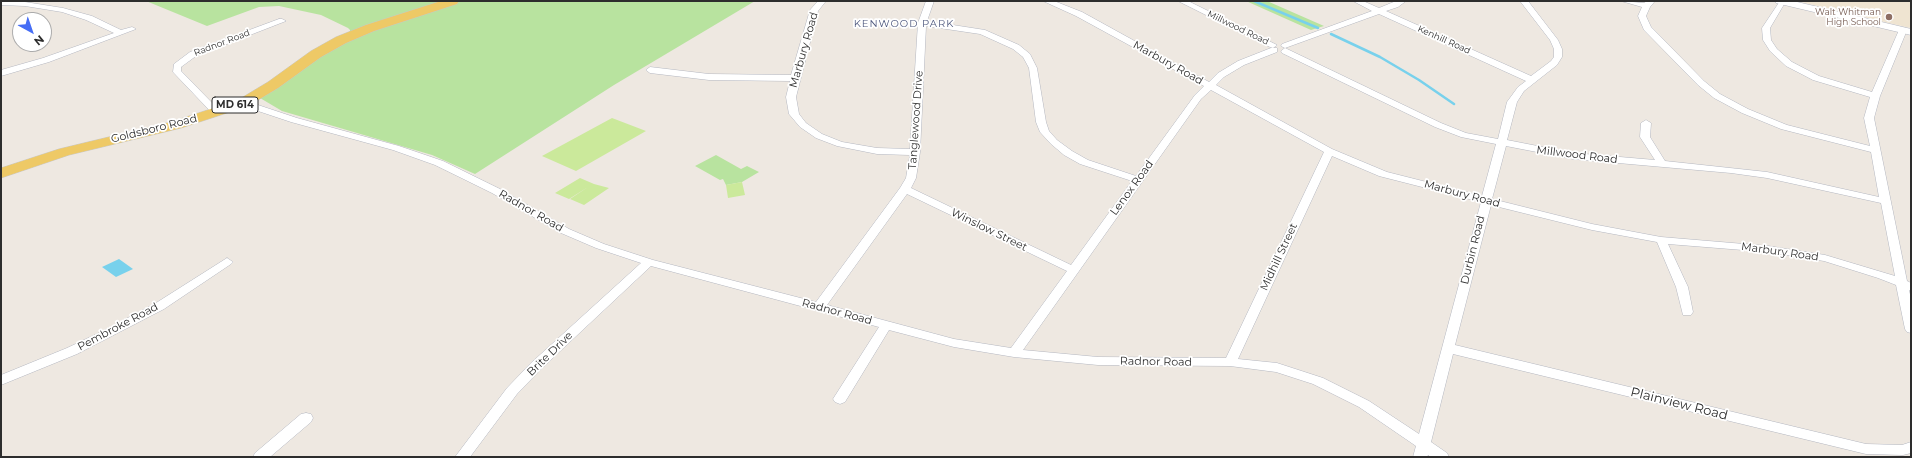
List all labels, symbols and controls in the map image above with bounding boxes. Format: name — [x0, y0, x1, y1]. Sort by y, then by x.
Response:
place label: Walt Whitman High School — [1815, 7, 1881, 28]
street label: Millwood Road — [1206, 8, 1270, 48]
street label: Marbury Road — [787, 11, 821, 89]
north arrow — [12, 12, 52, 52]
marker: Walt Whitman High School — [1884, 12, 1894, 22]
district label: KENWOOD PARK — [854, 18, 954, 30]
street label: Kenhill Road — [1416, 23, 1472, 57]
street label: Radnor Road — [192, 27, 252, 59]
text: N — [31, 32, 47, 49]
street label: Marbury Road — [1131, 38, 1205, 88]
street label: Tanglewood Drive — [906, 70, 926, 170]
road number: MD 614 — [212, 97, 258, 113]
street label: Goldsboro Road — [110, 112, 198, 146]
street label: Millwood Road — [1536, 143, 1618, 167]
street label: Lenox Road — [1108, 158, 1156, 218]
street label: Marbury Road — [1423, 178, 1501, 210]
street label: Radnor Road — [496, 187, 566, 235]
street label: Winslow Street — [949, 206, 1029, 254]
street label: Durbin Road — [1458, 214, 1488, 286]
street label: Midhill Street — [1258, 221, 1300, 293]
street label: Marbury Road — [1740, 240, 1820, 264]
street label: Radnor Road — [800, 296, 874, 328]
street label: Pembroke Road — [75, 300, 161, 354]
street label: Brite Drive — [525, 329, 575, 379]
street label: Radnor Road — [1120, 355, 1192, 369]
street label: Plainview Road — [1629, 384, 1729, 424]

